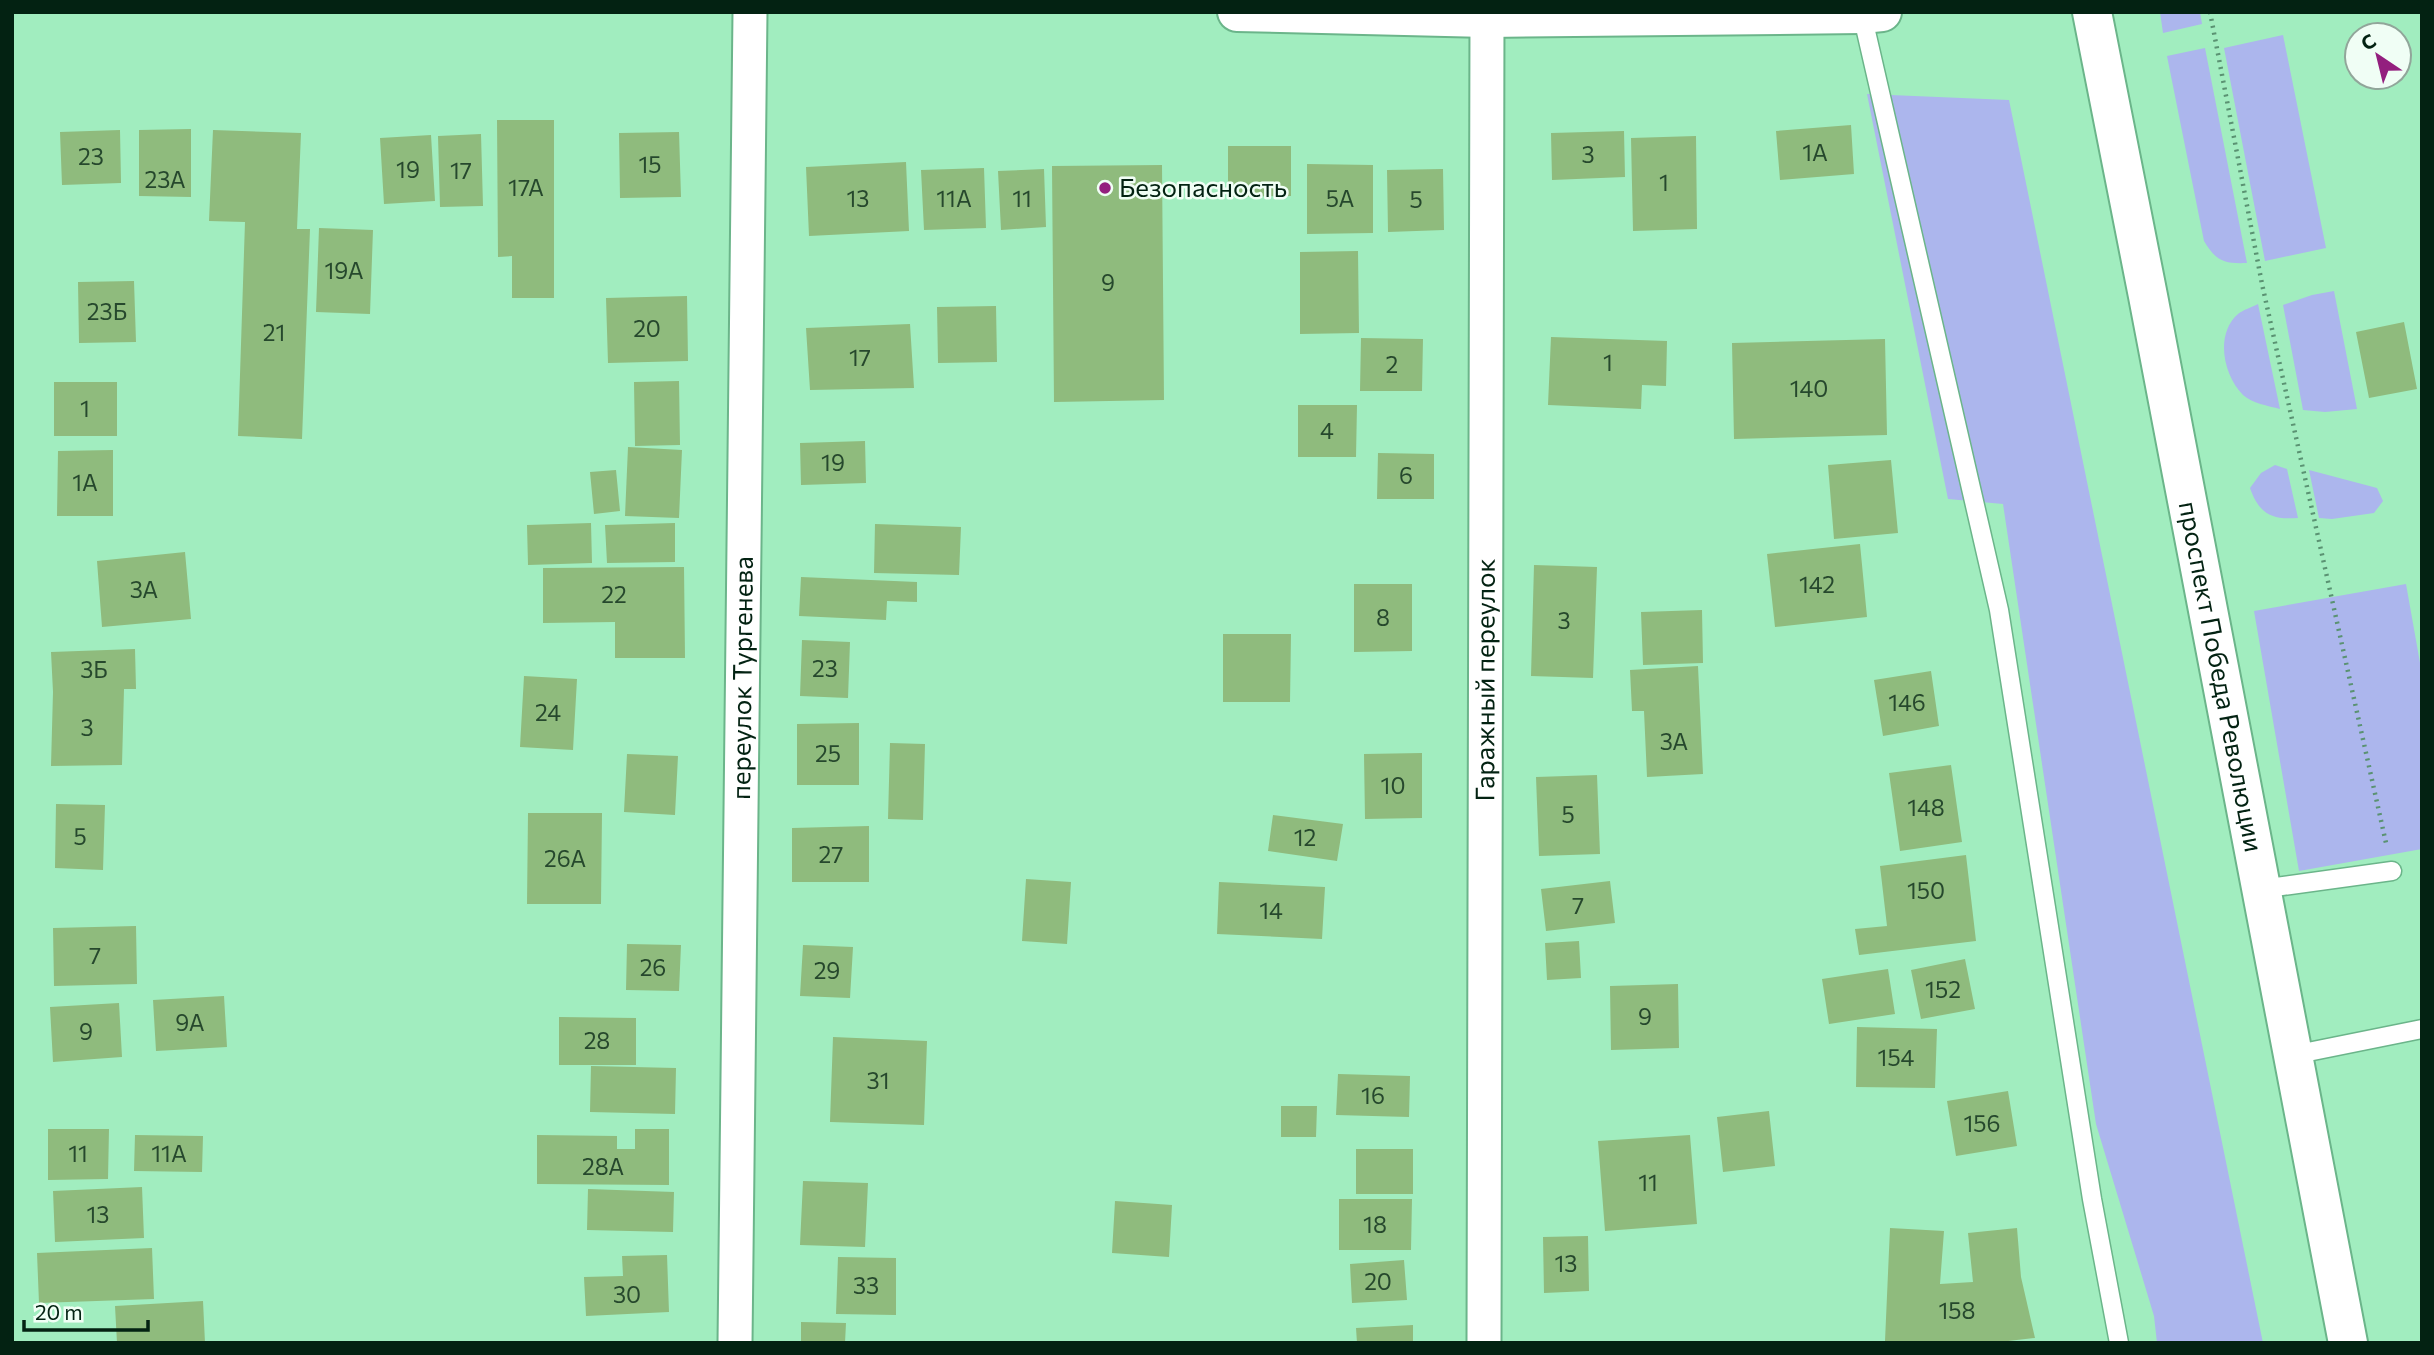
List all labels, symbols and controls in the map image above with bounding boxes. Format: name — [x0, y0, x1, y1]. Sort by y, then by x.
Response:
north arrow — [2343, 21, 2413, 91]
text: С — [2356, 29, 2380, 55]
house number: 1А — [1802, 138, 1828, 166]
house number: 3 — [1581, 140, 1595, 168]
house number: 23 — [78, 142, 104, 170]
house number: 15 — [638, 150, 662, 178]
house number: 19 — [396, 155, 420, 183]
house number: 17 — [450, 156, 472, 184]
house number: 23А — [144, 165, 186, 193]
house number: 1 — [1659, 168, 1669, 196]
place label: Безопасность — [1119, 171, 1287, 202]
house number: 17А — [508, 173, 544, 201]
marker: Безопасность — [1097, 180, 1113, 196]
house number: 13 — [847, 184, 869, 212]
house number: 11А — [936, 184, 972, 212]
house number: 11 — [1012, 184, 1032, 212]
house number: 5А — [1326, 184, 1354, 212]
house number: 5 — [1409, 185, 1423, 213]
house number: 19А — [324, 256, 364, 284]
house number: 9 — [1101, 268, 1115, 296]
house number: 23Б — [87, 297, 127, 325]
house number: 20 — [633, 314, 661, 342]
house number: 21 — [263, 318, 285, 346]
house number: 17 — [849, 343, 871, 371]
house number: 1 — [1603, 348, 1613, 376]
house number: 2 — [1386, 350, 1398, 378]
house number: 140 — [1790, 374, 1828, 402]
house number: 1 — [80, 394, 90, 422]
house number: 4 — [1320, 416, 1334, 444]
house number: 19 — [821, 448, 845, 476]
house number: 6 — [1399, 461, 1413, 489]
house number: 1А — [72, 468, 98, 496]
street label: проспект Победа Революции — [2174, 498, 2271, 854]
street label: переулок Тургенева — [724, 556, 758, 800]
street label: Гаражный переулок — [1468, 558, 1500, 802]
house number: 142 — [1799, 570, 1835, 598]
house number: 3А — [130, 575, 158, 603]
house number: 22 — [601, 580, 627, 608]
house number: 8 — [1376, 603, 1390, 631]
house number: 3 — [1557, 606, 1571, 634]
house number: 23 — [812, 654, 838, 682]
house number: 3Б — [80, 655, 108, 683]
house number: 146 — [1888, 688, 1926, 716]
house number: 24 — [535, 698, 561, 726]
house number: 3 — [80, 713, 94, 741]
house number: 3А — [1660, 727, 1688, 755]
house number: 25 — [815, 739, 841, 767]
house number: 10 — [1381, 771, 1405, 799]
house number: 148 — [1907, 793, 1945, 821]
house number: 5 — [1561, 800, 1575, 828]
house number: 5 — [73, 822, 87, 850]
house number: 12 — [1294, 823, 1316, 851]
house number: 27 — [819, 840, 843, 868]
house number: 26А — [544, 844, 586, 872]
house number: 150 — [1907, 876, 1945, 904]
house number: 7 — [1572, 891, 1584, 919]
house number: 14 — [1259, 896, 1283, 924]
house number: 7 — [89, 941, 101, 969]
house number: 26 — [640, 953, 666, 981]
house number: 29 — [814, 956, 840, 984]
house number: 152 — [1925, 975, 1961, 1003]
house number: 9 — [1638, 1002, 1652, 1030]
house number: 9А — [175, 1008, 205, 1036]
house number: 9 — [79, 1017, 93, 1045]
house number: 28 — [584, 1026, 610, 1054]
house number: 154 — [1878, 1043, 1915, 1071]
house number: 31 — [867, 1066, 889, 1094]
house number: 16 — [1361, 1081, 1385, 1109]
house number: 156 — [1963, 1109, 2001, 1137]
house number: 11 — [68, 1139, 88, 1167]
house number: 11А — [151, 1139, 187, 1167]
house number: 28А — [582, 1152, 624, 1180]
house number: 11 — [1638, 1168, 1658, 1196]
house number: 13 — [87, 1200, 109, 1228]
house number: 18 — [1363, 1210, 1387, 1238]
house number: 13 — [1555, 1249, 1577, 1277]
house number: 20 — [1364, 1267, 1392, 1295]
house number: 33 — [853, 1271, 879, 1299]
house number: 30 — [613, 1280, 641, 1308]
scale bar — [24, 1288, 149, 1332]
house number: 158 — [1938, 1296, 1976, 1324]
text: 20 m — [35, 1299, 83, 1324]

